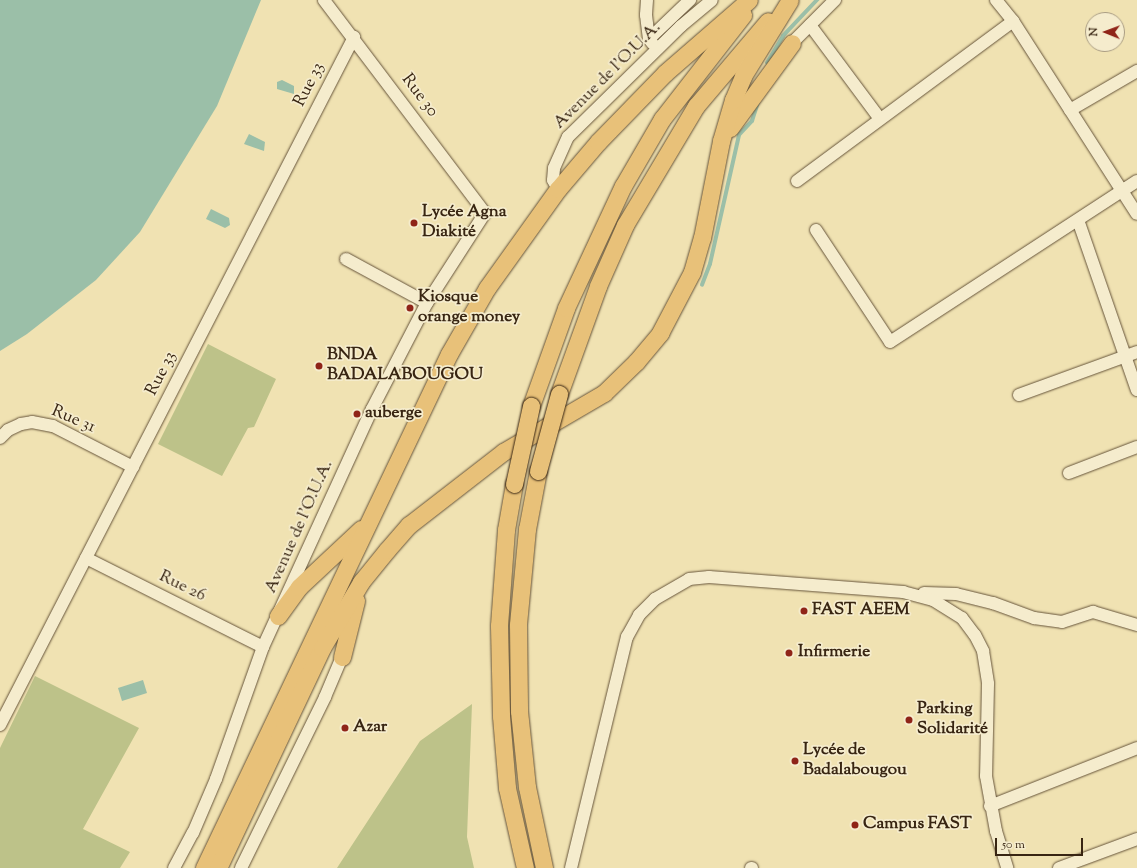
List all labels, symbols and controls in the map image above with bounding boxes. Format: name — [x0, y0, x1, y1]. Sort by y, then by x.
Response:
north arrow — [1085, 12, 1125, 52]
street label: Avenue de l'O.U.A. — [550, 18, 666, 134]
text: N — [1086, 27, 1102, 36]
street label: Rue 33 — [290, 60, 330, 110]
street label: Rue 30 — [396, 70, 442, 122]
place label: Lycée Agna Diakité — [422, 203, 507, 243]
marker: Lycée Agna Diakité — [409, 218, 419, 228]
place label: Kiosque orange money — [418, 288, 520, 328]
marker: Kiosque orange money — [405, 303, 415, 313]
place label: BNDA BADALABOUGOU — [327, 346, 483, 386]
street label: Rue 33 — [142, 349, 182, 399]
marker: BNDA BADALABOUGOU — [314, 361, 324, 371]
street label: Rue 31 — [48, 402, 98, 438]
place label: auberge — [365, 404, 422, 424]
marker: auberge — [352, 409, 362, 419]
street label: Avenue de l'O.U.A. — [262, 457, 338, 597]
street label: Rue 26 — [155, 567, 209, 607]
place label: FAST AEEM — [812, 601, 910, 621]
marker: FAST AEEM — [799, 606, 809, 616]
place label: Infirmerie — [798, 643, 870, 663]
marker: Infirmerie — [783, 647, 795, 659]
place label: Parking Solidarité — [917, 700, 988, 740]
marker: Parking Solidarité — [904, 715, 914, 725]
place label: Azar — [353, 718, 387, 738]
marker: Azar — [340, 723, 350, 733]
place label: Lycée de Badalabougou — [803, 741, 907, 781]
marker: Lycée de Badalabougou — [790, 756, 800, 766]
place label: Campus FAST — [863, 815, 972, 835]
marker: Campus FAST — [850, 820, 860, 830]
scale bar — [997, 830, 1085, 856]
text: 50 m — [1002, 836, 1025, 854]

